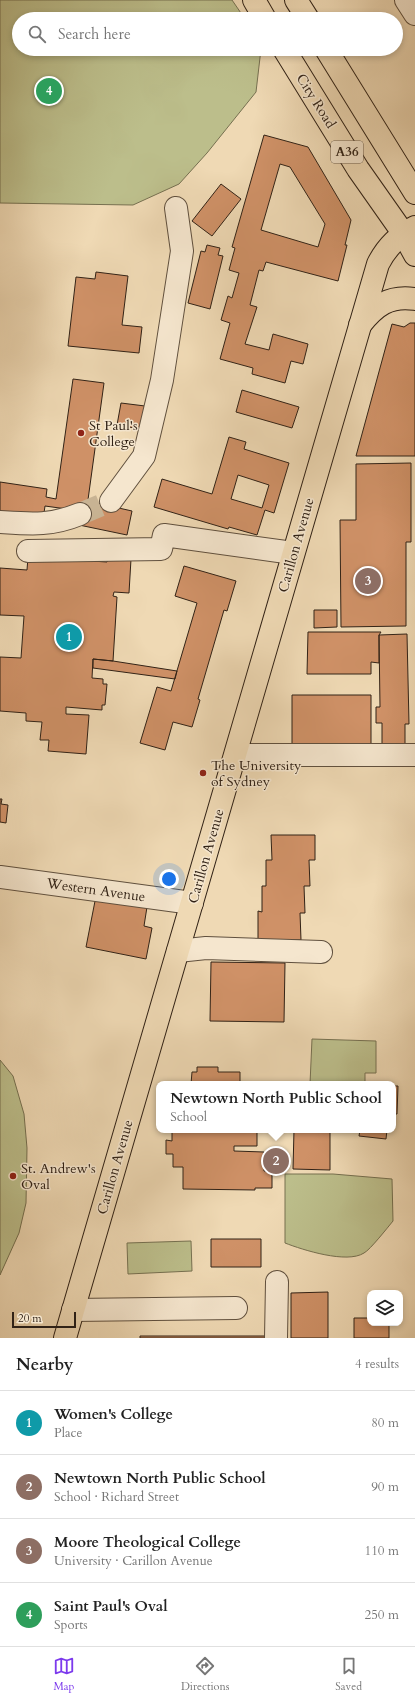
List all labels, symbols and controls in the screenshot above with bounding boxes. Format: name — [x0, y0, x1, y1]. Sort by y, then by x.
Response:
search box — [12, 12, 403, 56]
icon: search — [26, 23, 48, 45]
text: Search here — [58, 24, 131, 44]
street label: City Road — [292, 70, 341, 132]
pin: 4 — [36, 76, 62, 106]
road number: A36 — [331, 141, 363, 163]
place label: St Paul's College — [89, 416, 138, 451]
marker: St Paul's College — [76, 428, 86, 438]
street label: Carillon Avenue — [273, 495, 319, 595]
pin: 3 — [355, 566, 381, 596]
pin: 1 — [56, 622, 82, 652]
place label: The University of Sydney — [211, 756, 302, 791]
marker: The University of Sydney — [198, 768, 208, 778]
street label: Carillon Avenue — [183, 806, 229, 906]
your location — [159, 869, 179, 889]
street label: Western Avenue — [44, 874, 147, 906]
popup — [156, 1081, 396, 1133]
text: Newtown North Public School — [170, 1088, 382, 1108]
text: School — [170, 1108, 207, 1126]
street label: Carillon Avenue — [92, 1117, 138, 1217]
pin: 2 — [263, 1146, 289, 1176]
place label: St. Andrew's Oval — [21, 1159, 96, 1194]
marker: St. Andrew's Oval — [8, 1171, 18, 1181]
map controls — [367, 1290, 403, 1326]
button: layers — [367, 1290, 403, 1326]
scale bar — [12, 1310, 76, 1329]
text: 20 m — [18, 1311, 42, 1326]
text: Nearby — [16, 1353, 73, 1376]
text: 4 results — [355, 1355, 399, 1373]
text: Women's College — [54, 1404, 173, 1424]
text: 1 — [26, 1414, 32, 1432]
text: 80 m — [371, 1414, 399, 1432]
text: Place — [54, 1424, 82, 1442]
text: Newtown North Public School — [54, 1468, 266, 1488]
text: 2 — [26, 1478, 32, 1496]
text: 90 m — [371, 1478, 399, 1496]
text: School · Richard Street — [54, 1488, 179, 1506]
text: Moore Theological College — [54, 1532, 241, 1552]
text: 3 — [26, 1542, 32, 1560]
text: 110 m — [365, 1542, 399, 1560]
text: University · Carillon Avenue — [54, 1552, 213, 1570]
text: Saint Paul's Oval — [54, 1596, 168, 1616]
text: 4 — [26, 1606, 32, 1624]
text: 250 m — [365, 1606, 399, 1624]
text: Sports — [54, 1616, 88, 1634]
tab: Map — [53, 1655, 75, 1694]
tab: Directions — [181, 1655, 229, 1694]
tab: Saved — [335, 1655, 362, 1694]

